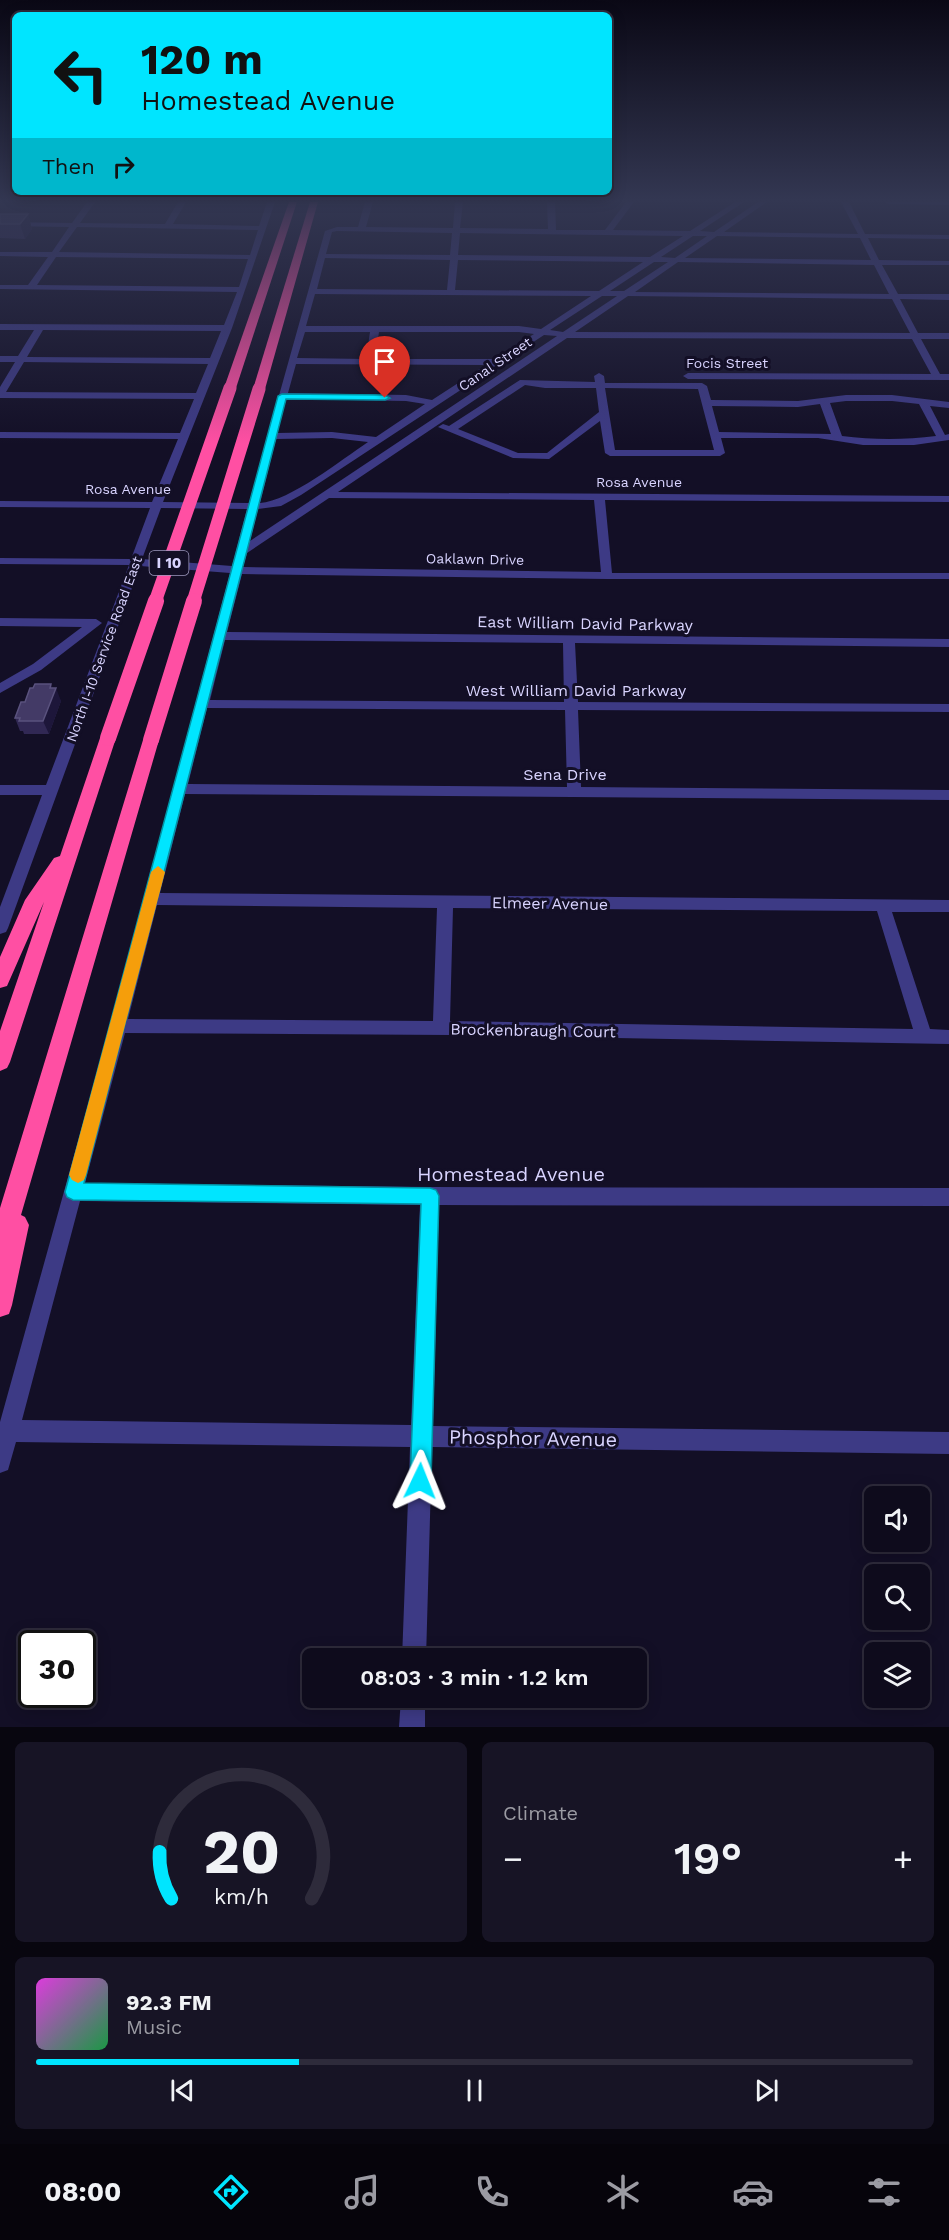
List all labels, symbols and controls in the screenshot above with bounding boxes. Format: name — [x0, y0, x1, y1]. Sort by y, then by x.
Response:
text: 120 m — [141, 35, 263, 84]
icon: left — [42, 36, 120, 114]
text: Homestead Avenue — [141, 85, 395, 117]
icon: right — [107, 150, 140, 183]
text: Then — [42, 154, 95, 179]
street label: Canal Street — [455, 334, 535, 394]
pin — [359, 336, 410, 398]
icon: arrive — [368, 345, 401, 378]
street label: Focis Street — [686, 355, 768, 371]
street label: Rosa Avenue — [596, 474, 682, 490]
street label: Rosa Avenue — [85, 481, 171, 497]
street label: Oaklawn Drive — [426, 550, 524, 568]
road number: I 10 — [150, 551, 188, 575]
street label: North I-10 Service Road East — [63, 554, 145, 744]
street label: East William David Parkway — [477, 612, 694, 635]
street label: West William David Parkway — [466, 681, 687, 700]
street label: Sena Drive — [523, 765, 607, 784]
street label: Elmeer Avenue — [492, 893, 608, 914]
street label: Brockenbraugh Court — [450, 1020, 616, 1041]
street label: Homestead Avenue — [417, 1162, 605, 1186]
street label: Phosphor Avenue — [449, 1425, 617, 1451]
position arrow — [388, 1449, 452, 1513]
map controls — [864, 1486, 930, 1708]
button: sound — [864, 1486, 930, 1552]
button: search — [864, 1564, 930, 1630]
speed limit sign: 30 — [18, 1630, 96, 1708]
button: layers — [864, 1642, 930, 1708]
text: 08:03 · 3 min · 1.2 km — [360, 1665, 589, 1690]
text: Climate — [503, 1801, 578, 1825]
text: 20 — [202, 1815, 280, 1888]
text: 19° — [674, 1832, 742, 1885]
text: − — [503, 1839, 523, 1878]
text: + — [893, 1839, 913, 1878]
text: km/h — [213, 1884, 269, 1909]
text: 92.3 FM — [126, 1990, 212, 2015]
text: Music — [126, 2015, 182, 2039]
icon: previous — [166, 2074, 199, 2107]
icon: pause — [458, 2074, 491, 2107]
icon: next — [750, 2074, 783, 2107]
icon: directions — [210, 2171, 252, 2213]
icon: music — [341, 2171, 383, 2213]
icon: phone — [471, 2171, 513, 2213]
icon: climate — [602, 2171, 644, 2213]
icon: car — [732, 2171, 774, 2213]
icon: filters — [863, 2171, 905, 2213]
text: 08:00 — [44, 2176, 122, 2208]

